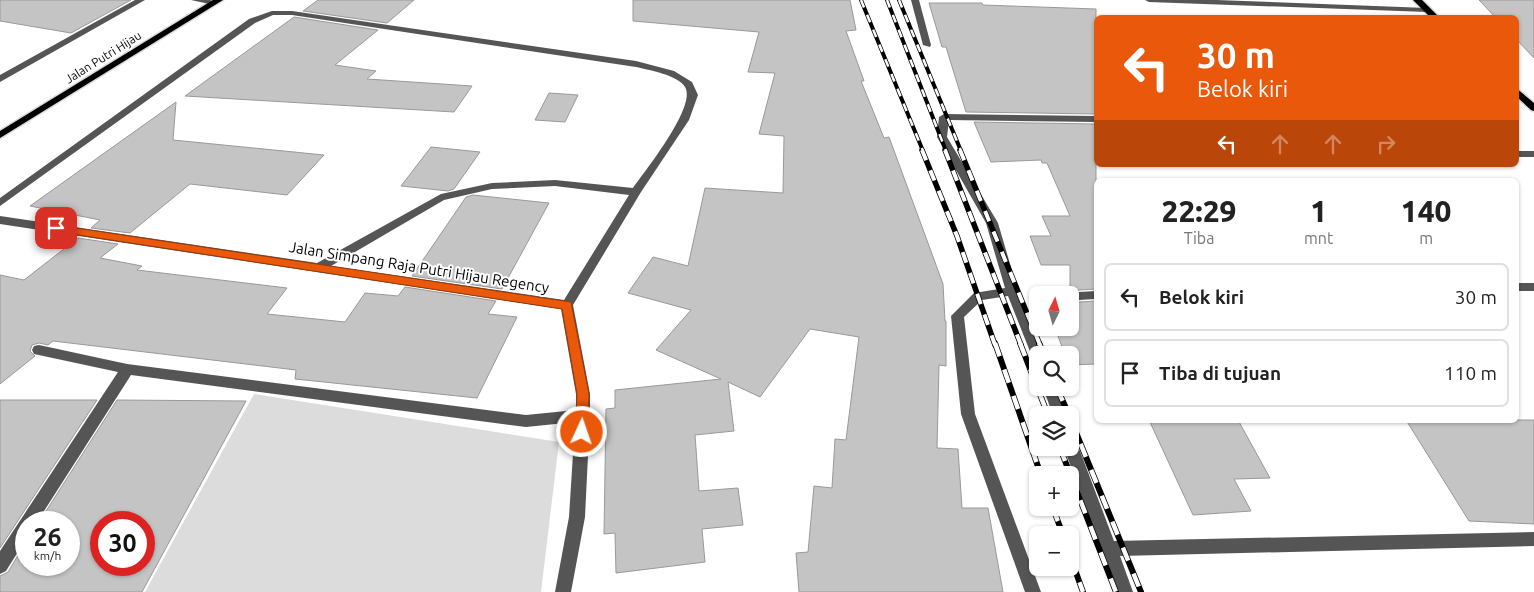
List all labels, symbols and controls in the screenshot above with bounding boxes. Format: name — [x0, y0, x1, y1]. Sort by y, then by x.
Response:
street label: Jalan Putri Hijau — [63, 28, 143, 86]
icon: left — [1114, 35, 1179, 100]
text: 30 m — [1197, 35, 1275, 75]
text: Belok kiri — [1197, 76, 1288, 101]
icon: left — [1213, 130, 1241, 158]
icon: ahead — [1266, 130, 1294, 158]
icon: ahead — [1319, 130, 1347, 158]
icon: right — [1372, 130, 1400, 158]
text: 22:29 — [1161, 194, 1237, 228]
text: 1 — [1310, 194, 1327, 228]
text: 140 — [1401, 194, 1452, 228]
pin — [35, 207, 77, 249]
icon: arrive — [42, 214, 70, 242]
text: Tiba — [1184, 229, 1214, 247]
text: mnt — [1304, 229, 1333, 247]
text: m — [1419, 229, 1433, 247]
street label: Jalan Simpang Raja Putri Hijau Regency — [288, 238, 550, 296]
icon: left — [1116, 283, 1144, 311]
north arrow — [1029, 286, 1079, 336]
map controls — [1029, 286, 1079, 576]
text: Belok kiri — [1159, 286, 1244, 308]
text: 30 m — [1455, 286, 1497, 308]
button: search — [1029, 346, 1079, 396]
icon: arrive — [1116, 359, 1144, 387]
text: Tiba di tujuan — [1159, 362, 1281, 384]
text: 110 m — [1444, 362, 1497, 384]
position arrow — [555, 405, 607, 457]
button: layers — [1029, 406, 1079, 456]
button: + — [1029, 466, 1079, 516]
speed limit sign: 30 — [90, 511, 155, 576]
text: 26 — [33, 523, 62, 551]
button: − — [1029, 526, 1079, 576]
text: km/h — [34, 549, 61, 562]

